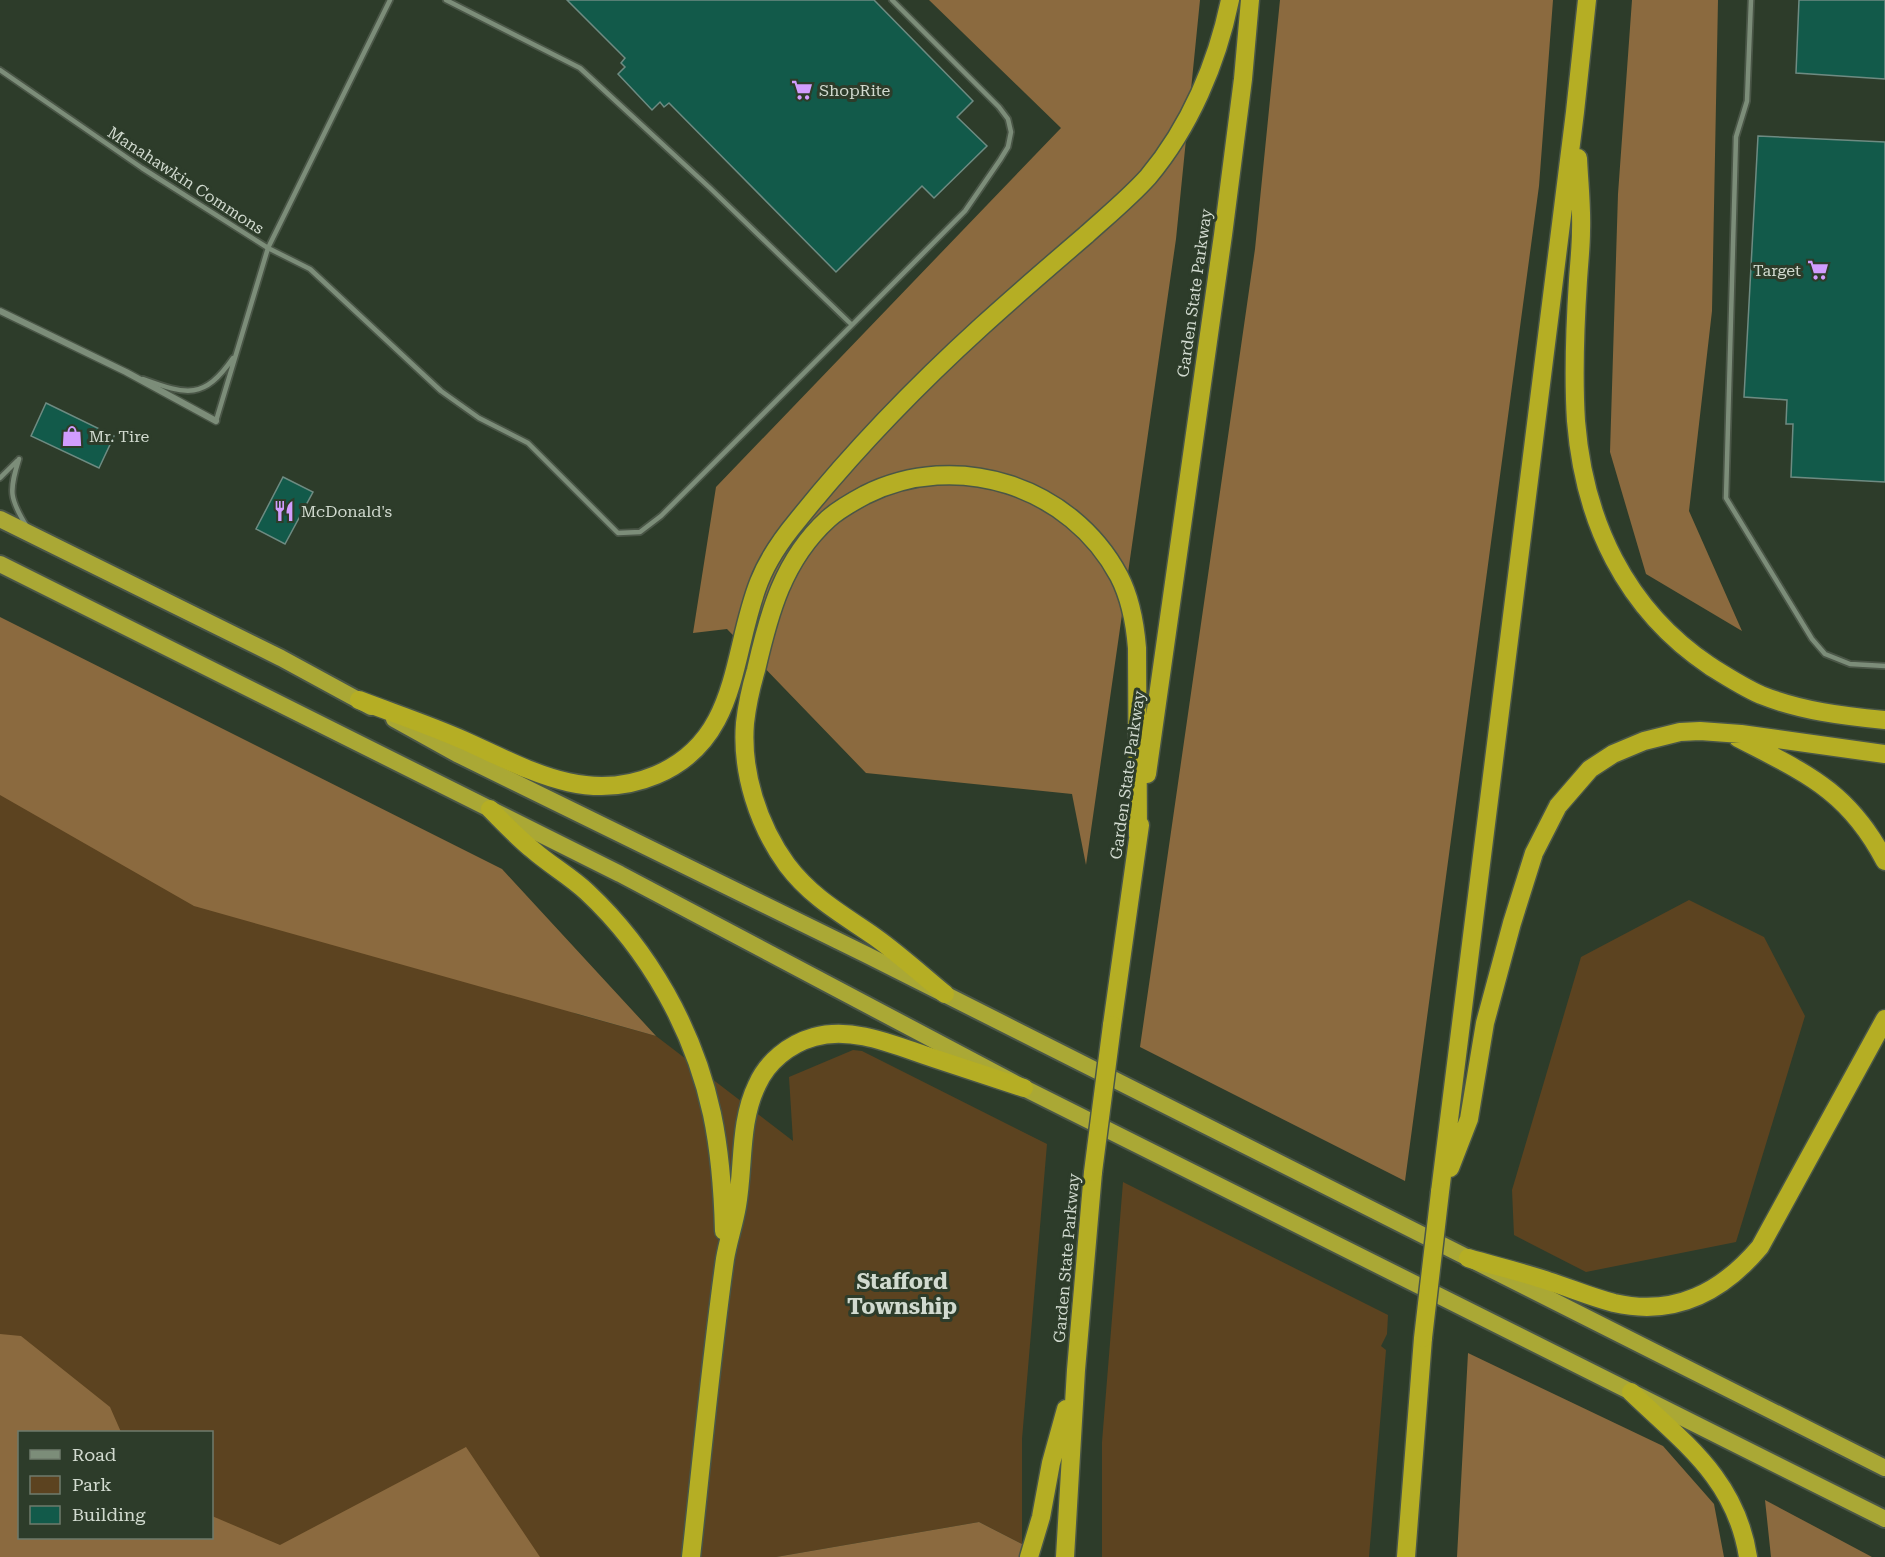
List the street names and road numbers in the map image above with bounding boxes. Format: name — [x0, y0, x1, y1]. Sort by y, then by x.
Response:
street label: Manahawkin Commons — [104, 123, 268, 238]
street label: Garden State Parkway — [1173, 207, 1216, 379]
street label: Garden State Parkway — [1106, 689, 1149, 861]
street label: Garden State Parkway — [1050, 1172, 1083, 1344]

